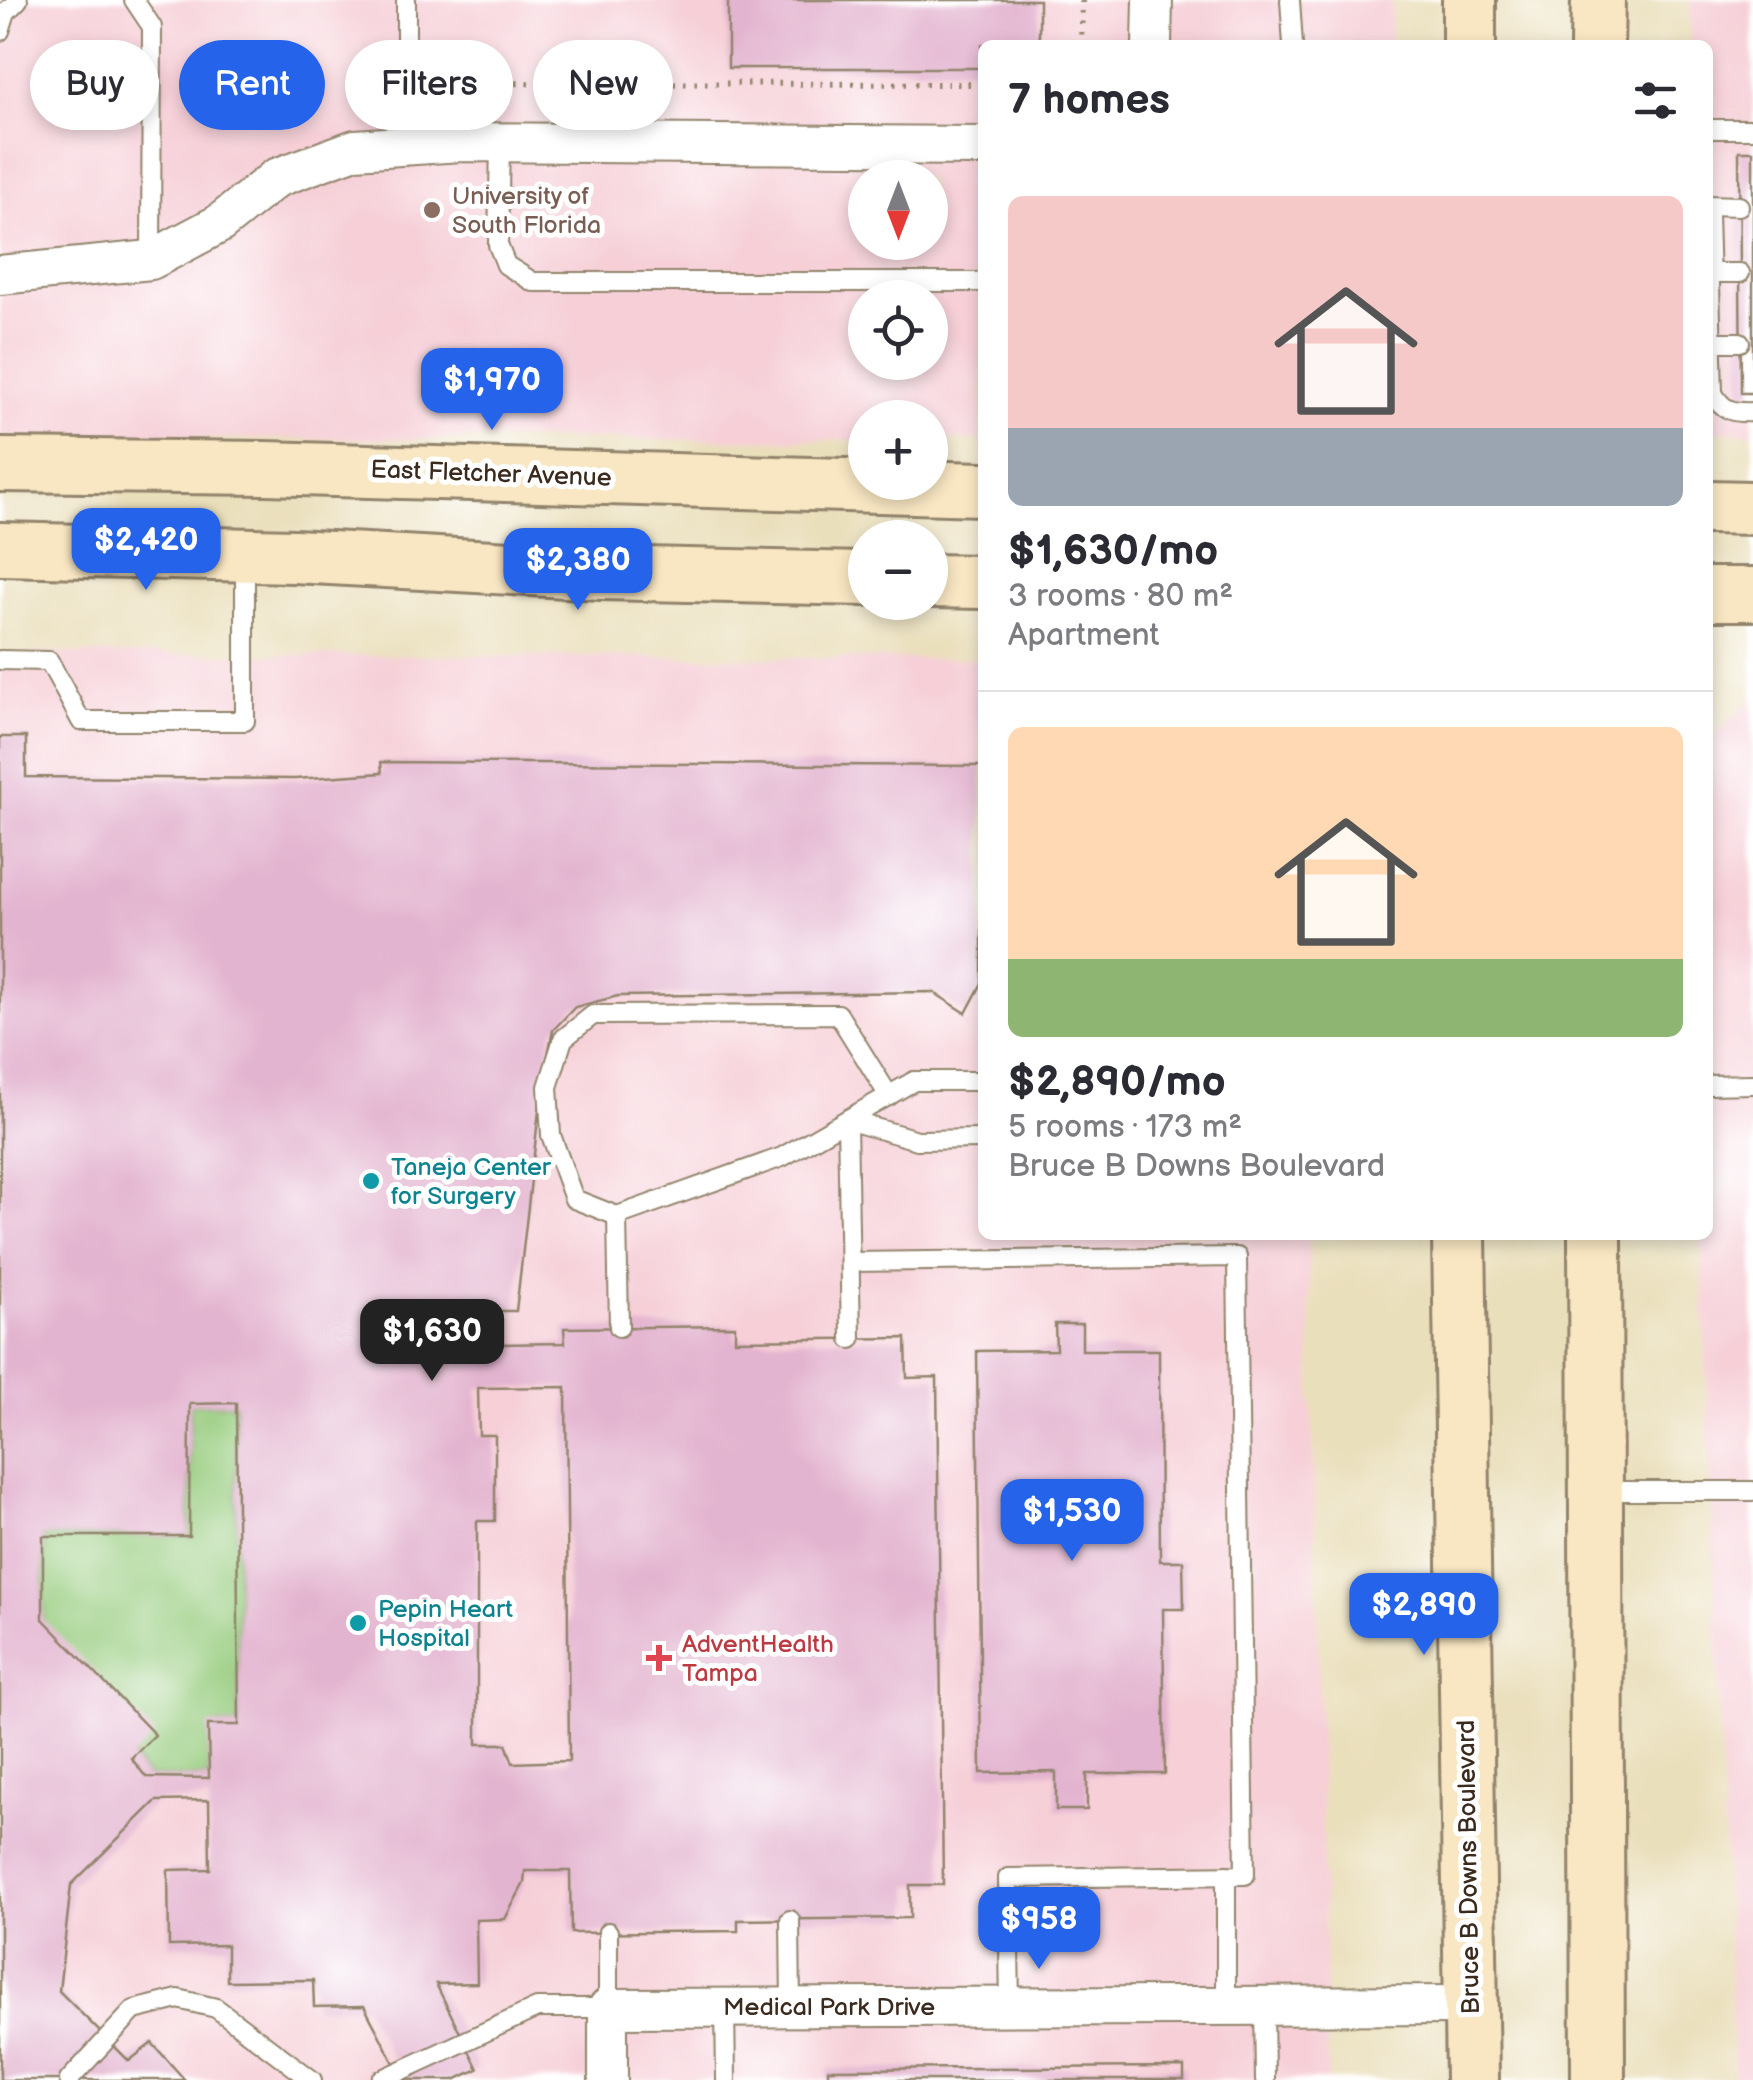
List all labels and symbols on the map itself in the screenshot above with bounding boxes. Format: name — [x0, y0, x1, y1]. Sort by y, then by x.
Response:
north arrow — [848, 160, 948, 260]
place label: University of South Florida — [452, 181, 601, 241]
marker: University of South Florida — [421, 199, 443, 221]
pin: $1,970 — [411, 348, 573, 433]
street label: East Fletcher Avenue — [370, 454, 612, 494]
pin: $2,420 — [65, 508, 227, 593]
pin: $2,380 — [497, 528, 659, 613]
place label: Taneja Center for Surgery — [391, 1152, 552, 1212]
marker: Taneja Center for Surgery — [360, 1170, 382, 1192]
pin: $1,630 — [351, 1299, 513, 1384]
pin: $1,530 — [991, 1479, 1153, 1564]
pin: $2,890 — [1343, 1573, 1505, 1658]
place label: Pepin Heart Hospital — [378, 1594, 513, 1654]
marker: Pepin Heart Hospital — [347, 1612, 369, 1634]
place label: AdventHealth Tampa — [682, 1629, 834, 1689]
marker: AdventHealth Tampa — [646, 1645, 672, 1671]
street label: Bruce B Downs Boulevard — [1451, 1719, 1487, 2015]
pin: $958 — [980, 1887, 1098, 1972]
street label: Medical Park Drive — [723, 1992, 935, 2023]

